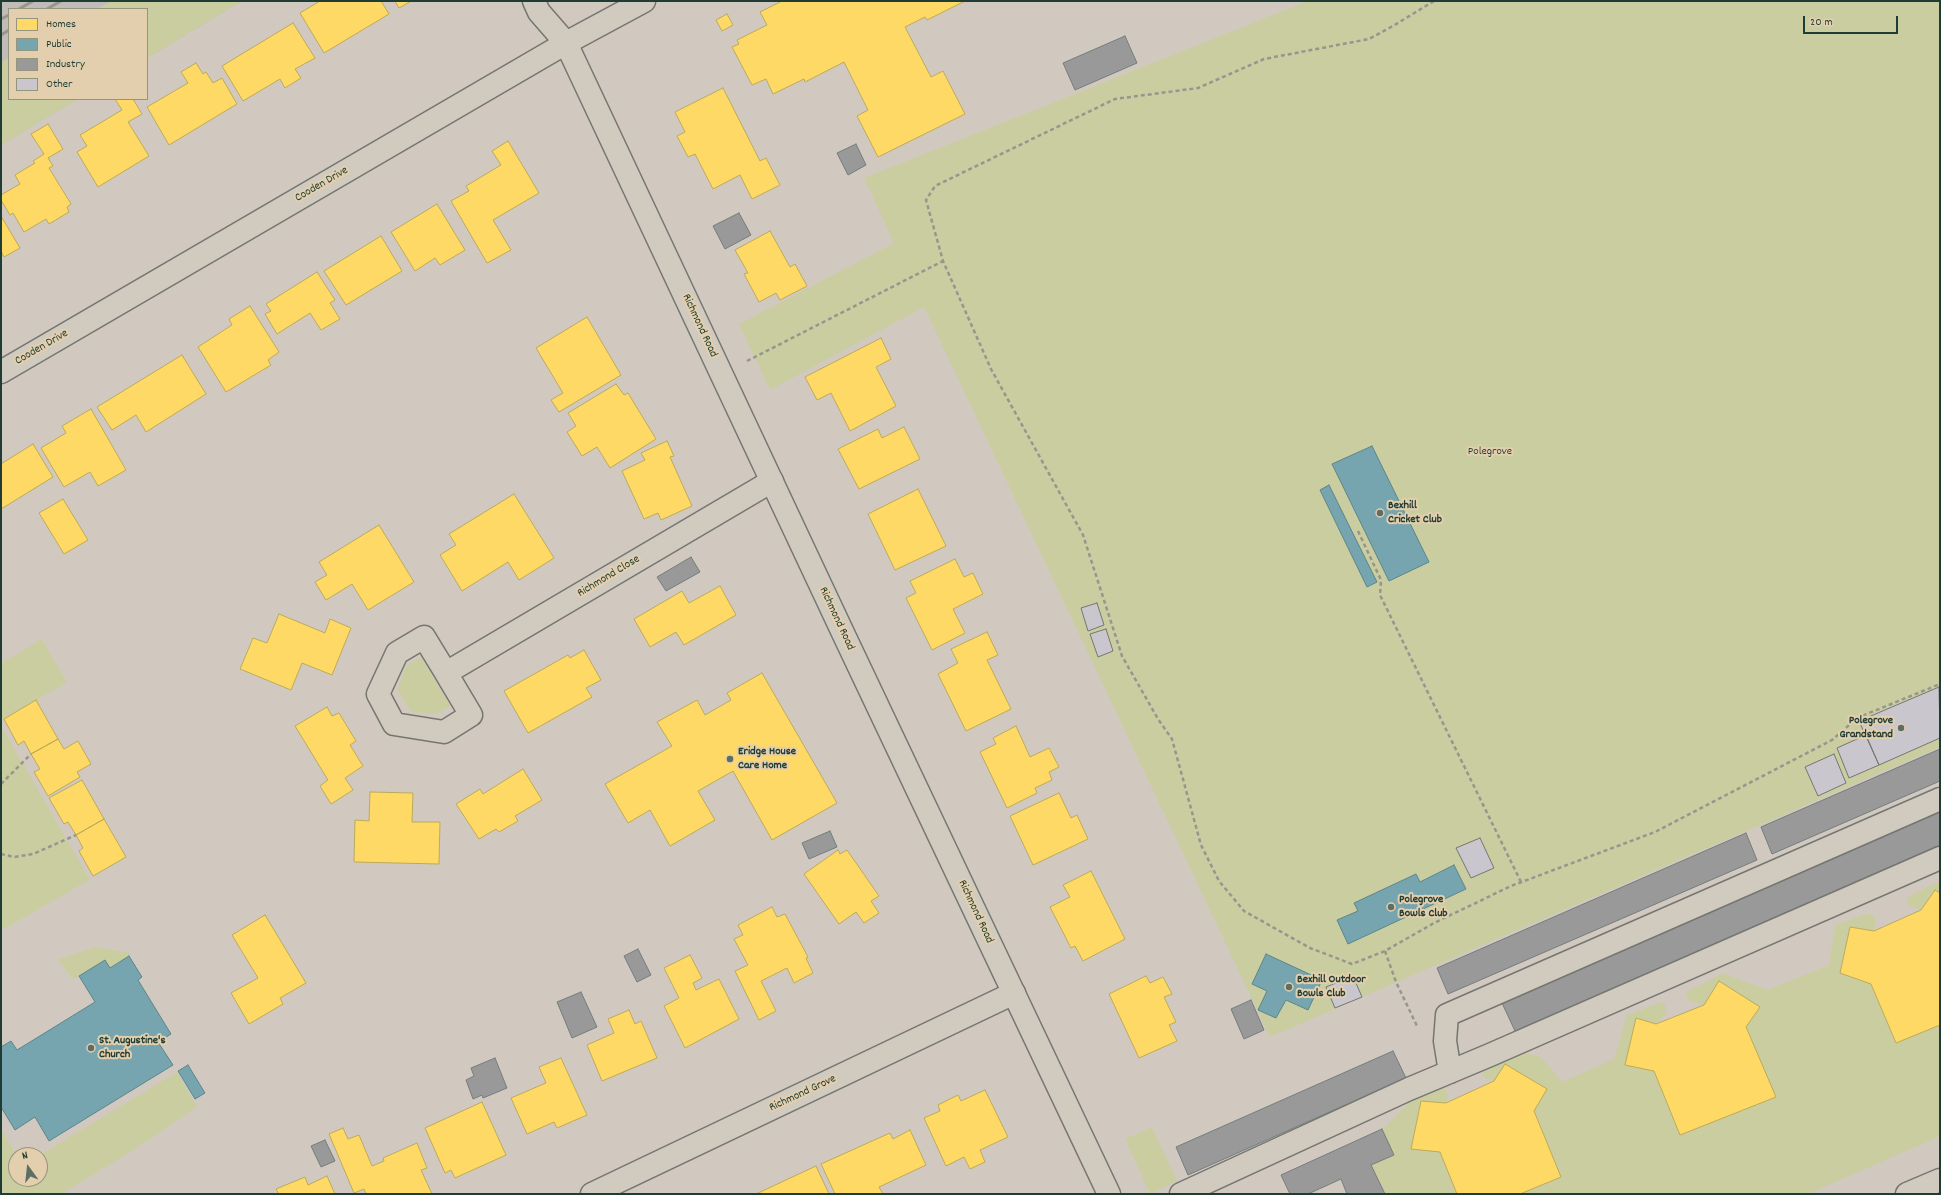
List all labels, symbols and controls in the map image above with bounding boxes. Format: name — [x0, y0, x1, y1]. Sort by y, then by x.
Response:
legend — [8, 8, 148, 100]
scale bar — [1805, 8, 1900, 34]
text: 20 m — [1810, 14, 1833, 31]
text: Homes — [46, 16, 76, 33]
text: Public — [46, 36, 72, 53]
text: Industry — [46, 56, 85, 73]
text: Other — [46, 76, 73, 93]
street label: Cooden Drive — [293, 164, 351, 206]
street label: Richmond Road — [678, 292, 720, 360]
street label: Cooden Drive — [13, 327, 71, 369]
park label: Polegrove — [1468, 445, 1512, 459]
place label: Bexhill Cricket Club — [1388, 499, 1442, 527]
marker: Bexhill Cricket Club — [1375, 508, 1385, 518]
street label: Richmond Close — [575, 553, 643, 601]
street label: Richmond Road — [815, 585, 857, 653]
place label: Polegrove Grandstand — [1839, 714, 1893, 742]
marker: Polegrove Grandstand — [1896, 723, 1906, 733]
place label: Eridge House Care Home — [738, 745, 796, 773]
marker: Eridge House Care Home — [725, 754, 735, 764]
street label: Richmond Road — [954, 878, 996, 946]
place label: Polegrove Bowls Club — [1399, 893, 1448, 921]
marker: Polegrove Bowls Club — [1386, 902, 1396, 912]
place label: Bexhill Outdoor Bowls Club — [1297, 973, 1366, 1001]
marker: Bexhill Outdoor Bowls Club — [1284, 982, 1294, 992]
place label: St. Augustine's Church — [99, 1034, 166, 1062]
marker: St. Augustine's Church — [86, 1043, 96, 1053]
street label: Richmond Grove — [767, 1072, 839, 1116]
north arrow — [8, 1147, 48, 1187]
text: N — [20, 1148, 30, 1165]

